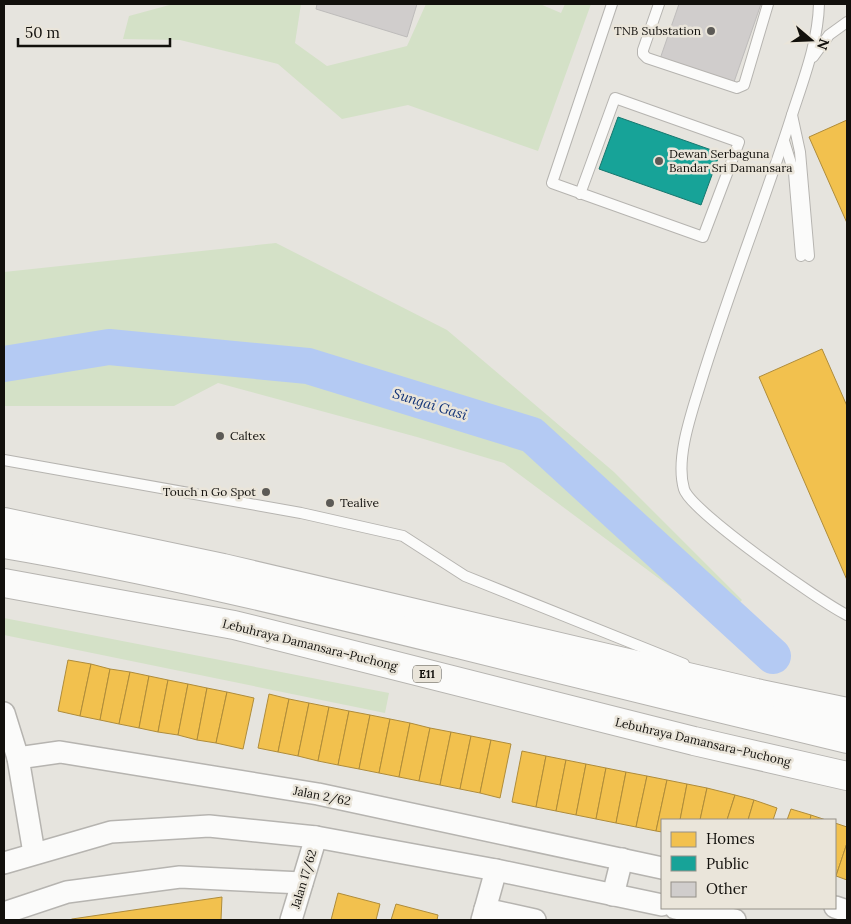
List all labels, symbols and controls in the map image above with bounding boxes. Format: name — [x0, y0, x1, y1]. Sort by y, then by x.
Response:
scale bar — [18, 15, 170, 47]
north arrow — [786, 15, 836, 65]
text: 50 m — [25, 23, 60, 42]
place label: TNB Substation — [614, 23, 701, 38]
marker: TNB Substation — [705, 25, 717, 37]
text: N — [813, 36, 834, 52]
place label: Dewan Serbaguna Bandar Sri Damansara — [669, 146, 792, 175]
marker: Dewan Serbaguna Bandar Sri Damansara — [653, 155, 665, 167]
water label: Sungai Gasi — [391, 384, 470, 424]
place label: Caltex — [230, 428, 266, 443]
marker: Caltex — [214, 430, 226, 442]
place label: Touch n Go Spot — [163, 484, 256, 499]
marker: Touch n Go Spot — [260, 486, 272, 498]
place label: Tealive — [340, 495, 379, 510]
marker: Tealive — [324, 497, 336, 509]
street label: Lebuhraya Damansara–Puchong — [221, 615, 400, 674]
road number: E11 — [413, 666, 441, 682]
street label: Lebuhraya Damansara–Puchong — [614, 714, 793, 769]
street label: Jalan 2/62 — [291, 782, 352, 809]
legend — [661, 819, 836, 909]
text: Homes — [706, 829, 755, 848]
street label: Jalan 17/62 — [287, 848, 321, 911]
text: Public — [706, 854, 749, 873]
text: Other — [706, 879, 748, 898]

